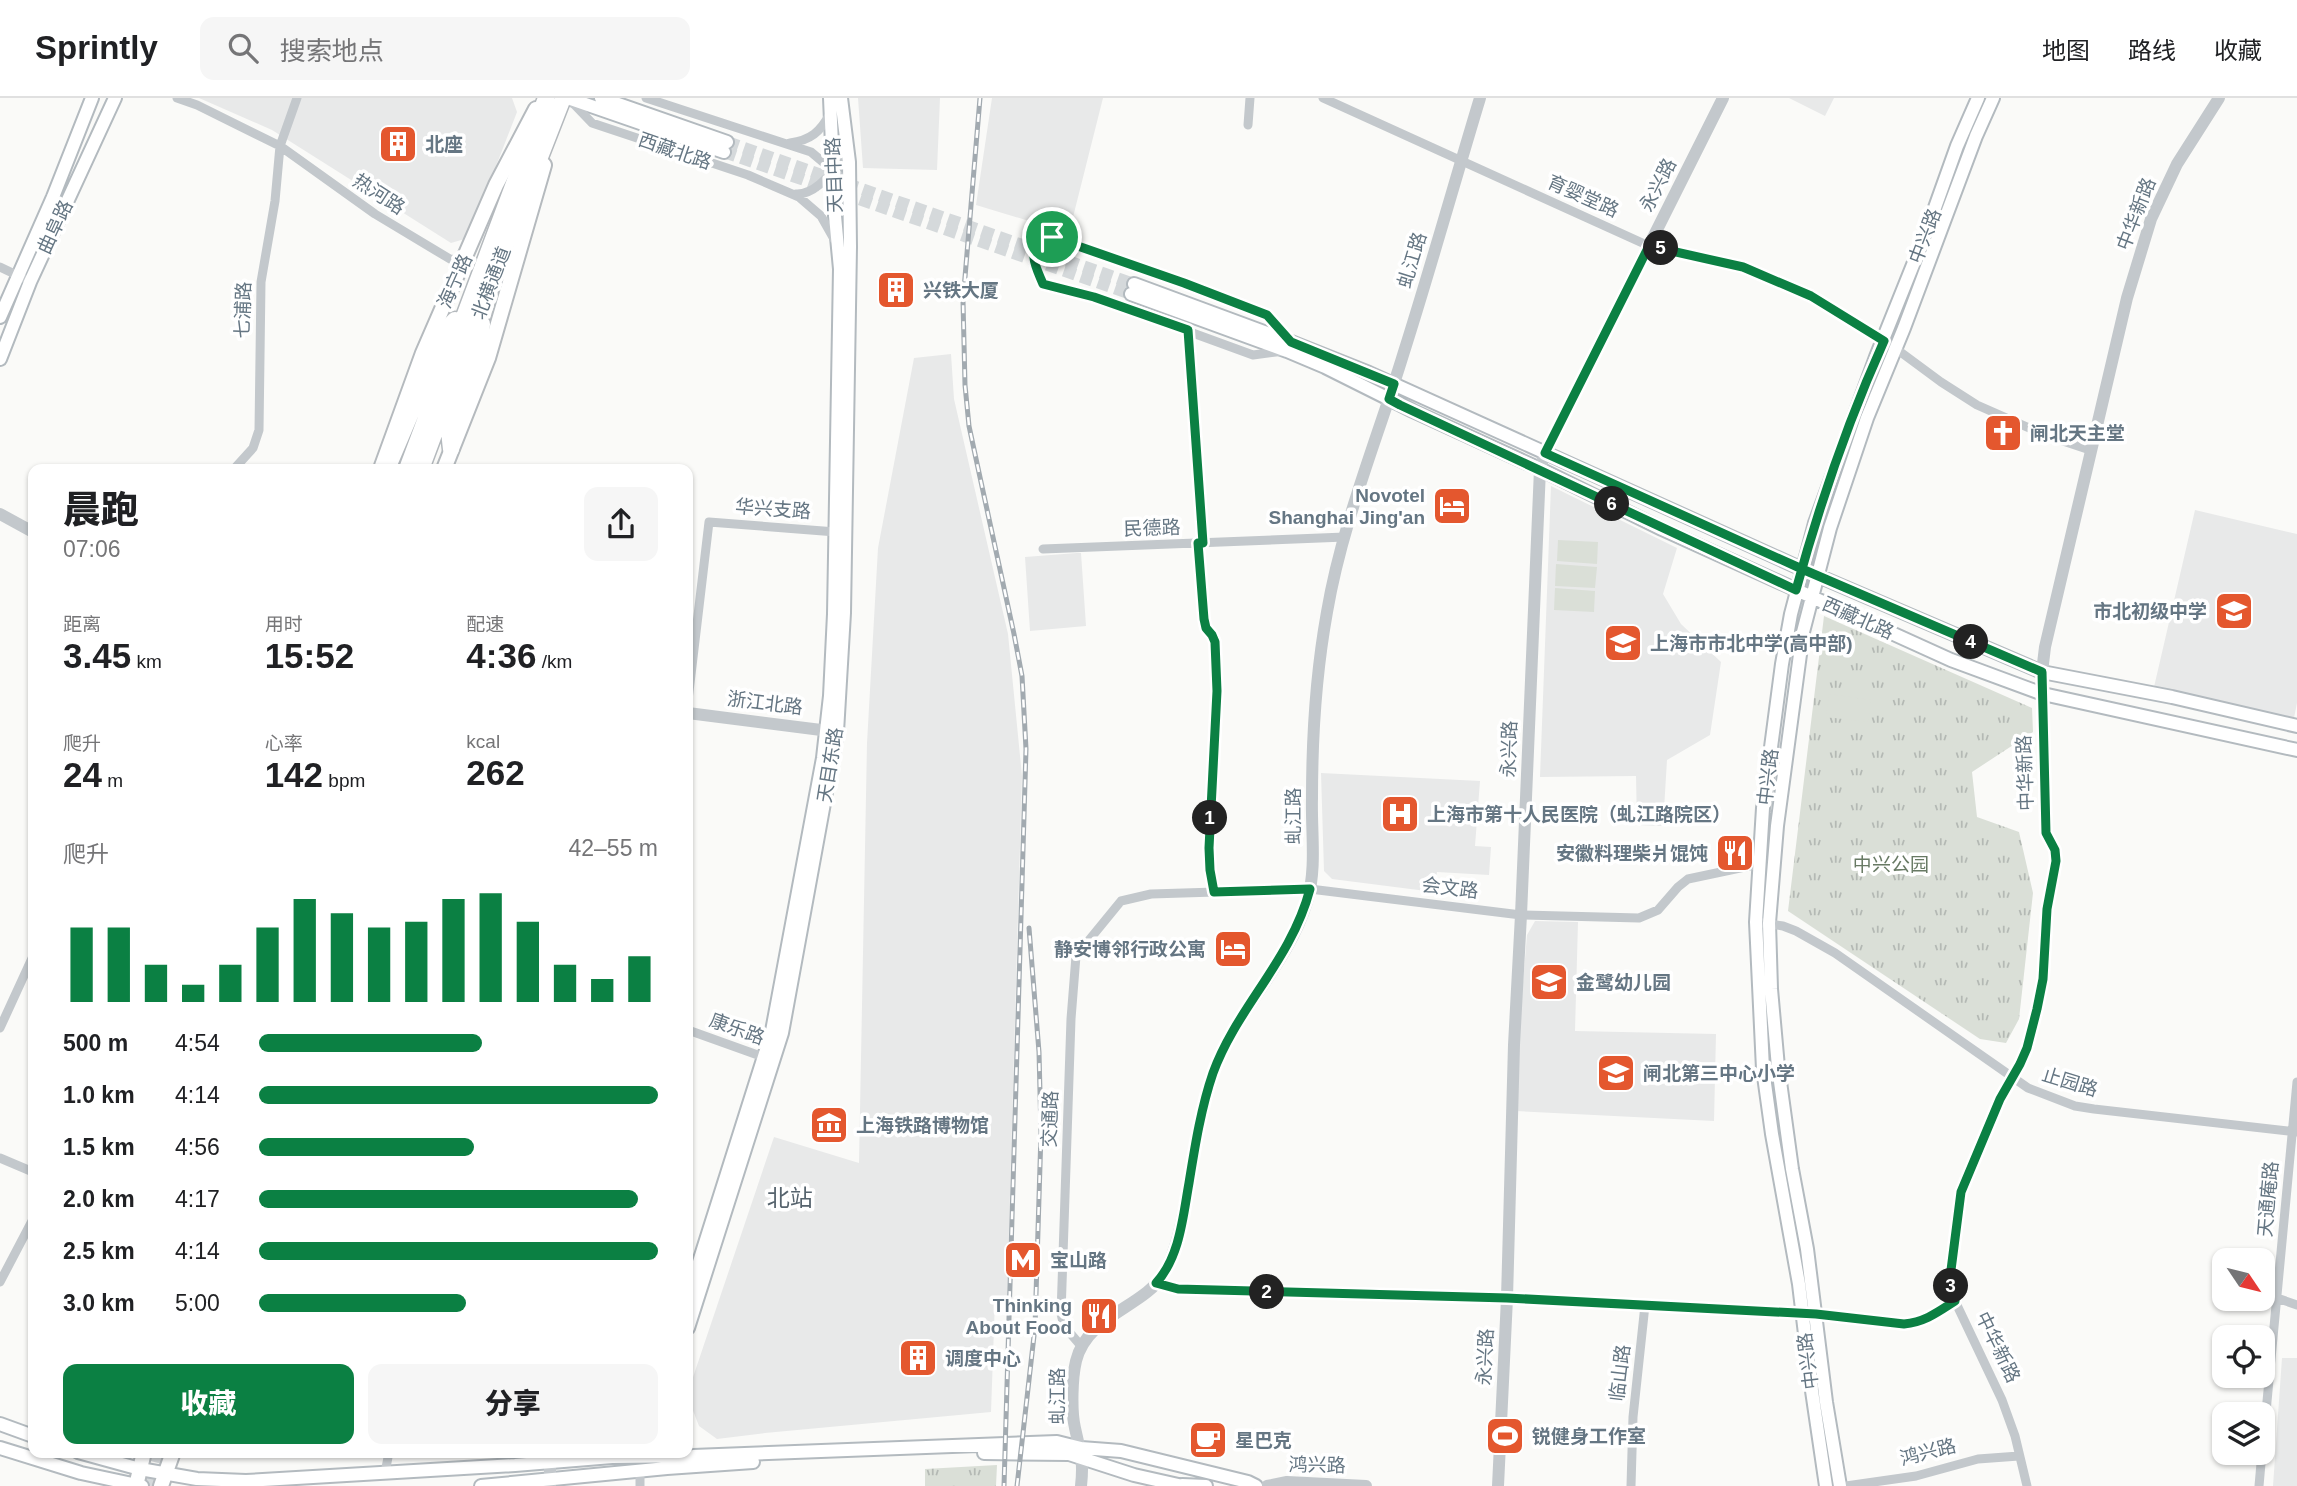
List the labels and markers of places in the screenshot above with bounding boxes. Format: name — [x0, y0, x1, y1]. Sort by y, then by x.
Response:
building icon: 北座 — [377, 123, 419, 165]
place label: 北座 — [425, 134, 463, 155]
pin — [1022, 207, 1082, 267]
pin: 5 — [1644, 230, 1678, 266]
building icon: 兴铁大厦 — [875, 269, 917, 311]
place label: 兴铁大厦 — [923, 280, 999, 301]
church icon: 闸北天主堂 — [1982, 412, 2024, 454]
place label: 闸北天主堂 — [2030, 423, 2125, 444]
place label: Novotel Shanghai Jing'an — [1268, 485, 1425, 528]
hotel icon: Novotel Shanghai Jing'an — [1431, 485, 1473, 527]
pin: 6 — [1594, 486, 1630, 522]
school or university icon: 市北初级中学 — [2213, 590, 2255, 632]
place label: 市北初级中学 — [2093, 601, 2207, 622]
school or university icon: 上海市市北中学(高中部) — [1602, 622, 1644, 664]
pin: 4 — [1954, 624, 1988, 660]
place label: 上海市市北中学(高中部) — [1650, 633, 1853, 654]
hospital icon: 上海市第十人民医院（虬江路院区） — [1379, 793, 1421, 835]
pin: 1 — [1192, 800, 1228, 836]
place label: 上海市第十人民医院（虬江路院区） — [1427, 804, 1731, 825]
restaurant icon: 安徽料理柴爿馄饨 — [1714, 832, 1756, 874]
place label: 安徽料理柴爿馄饨 — [1556, 843, 1708, 864]
hotel icon: 静安博邻行政公寓 — [1212, 928, 1254, 970]
place label: 静安博邻行政公寓 — [1054, 939, 1206, 960]
school or university icon: 金鹭幼儿园 — [1528, 961, 1570, 1003]
place label: 金鹭幼儿园 — [1576, 972, 1671, 993]
school or university icon: 闸北第三中心小学 — [1595, 1052, 1637, 1094]
place label: 闸北第三中心小学 — [1643, 1063, 1795, 1084]
museum icon: 上海铁路博物馆 — [808, 1104, 850, 1146]
place label: 上海铁路博物馆 — [856, 1115, 989, 1136]
metro station icon: 宝山路 — [1002, 1239, 1044, 1281]
place label: 宝山路 — [1050, 1250, 1107, 1271]
pin: 3 — [1934, 1268, 1968, 1304]
pin: 2 — [1250, 1274, 1284, 1310]
place label: Thinking About Food — [965, 1295, 1072, 1338]
restaurant icon: Thinking About Food — [1078, 1295, 1120, 1337]
building icon: 调度中心 — [897, 1337, 939, 1379]
place label: 调度中心 — [945, 1348, 1021, 1369]
sports icon: 锐健身工作室 — [1484, 1415, 1526, 1457]
cafe icon: 星巴克 — [1187, 1419, 1229, 1461]
place label: 锐健身工作室 — [1532, 1426, 1646, 1447]
place label: 星巴克 — [1235, 1430, 1292, 1451]

